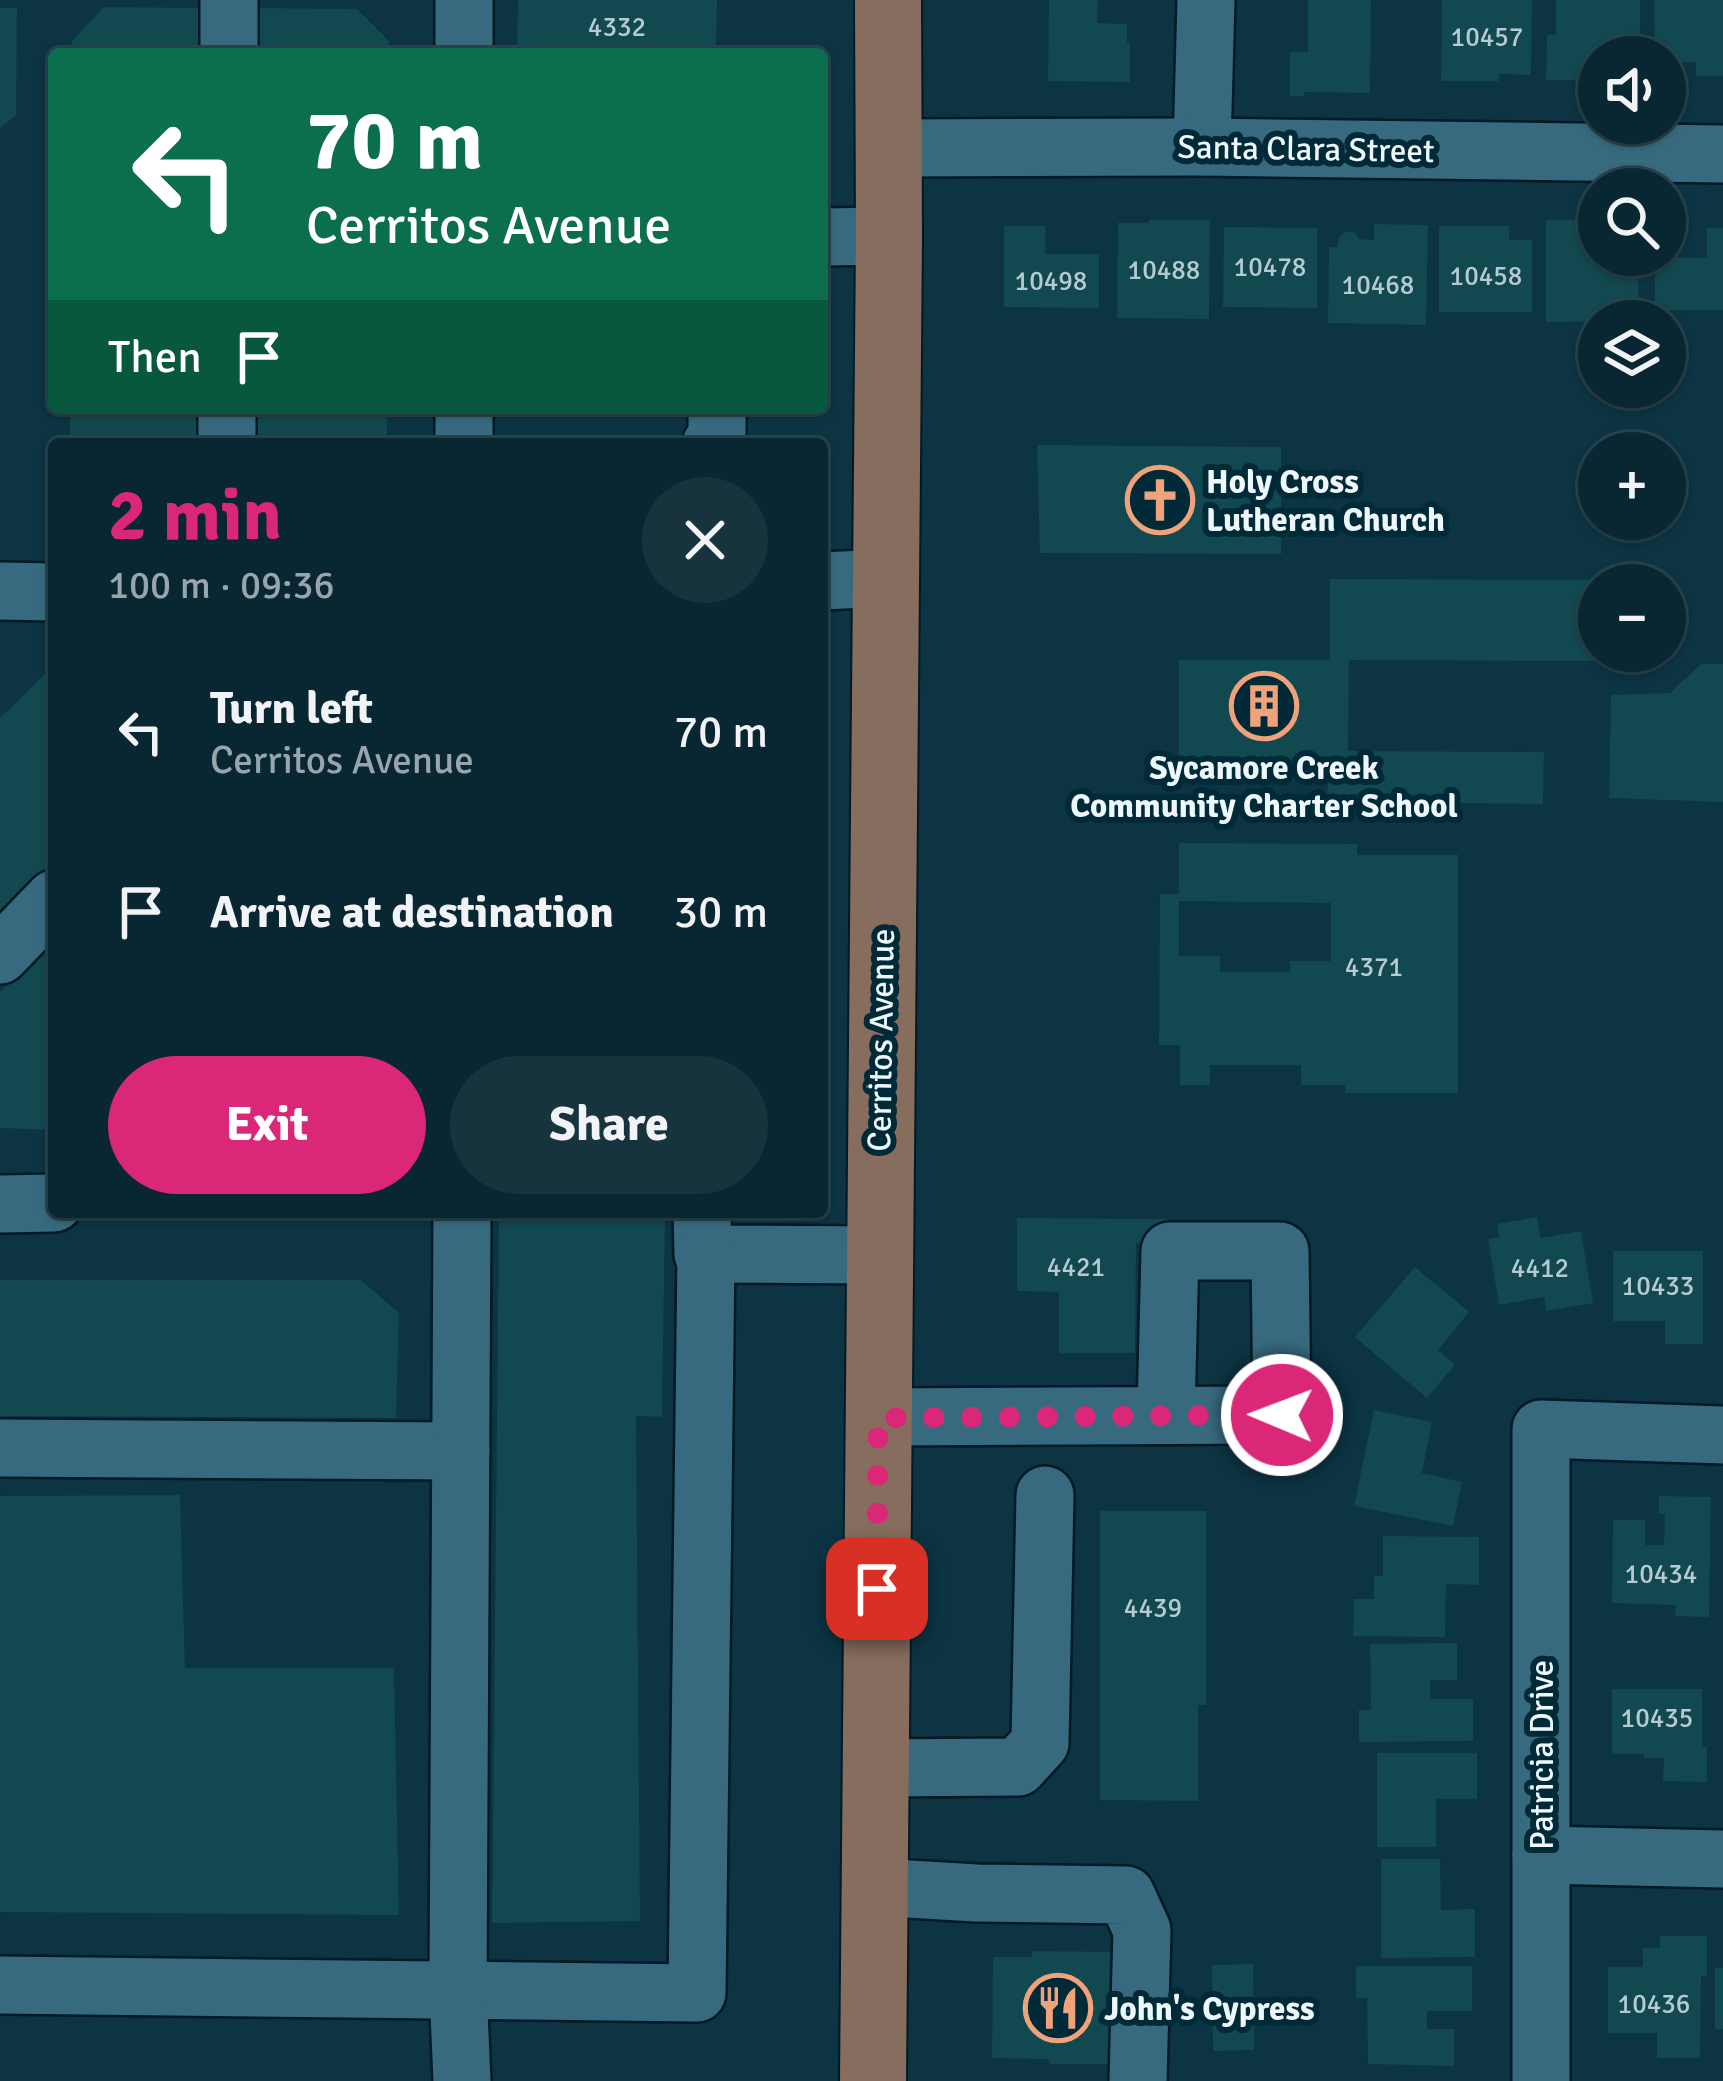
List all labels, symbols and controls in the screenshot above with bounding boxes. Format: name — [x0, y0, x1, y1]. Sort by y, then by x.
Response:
house number: 4332 — [588, 11, 646, 44]
house number: 10457 — [1451, 21, 1523, 54]
map controls — [1578, 36, 1686, 672]
button: sound — [1578, 36, 1686, 144]
text: 70 m — [306, 89, 483, 193]
icon: left — [108, 96, 264, 252]
street label: Santa Clara Street — [1177, 127, 1435, 172]
button: search — [1578, 168, 1686, 276]
text: Cerritos Avenue — [306, 192, 671, 259]
house number: 10478 — [1234, 251, 1306, 284]
house number: 10488 — [1128, 254, 1200, 287]
house number: 10458 — [1450, 260, 1522, 293]
house number: 10498 — [1015, 265, 1087, 298]
house number: 10468 — [1342, 269, 1414, 302]
button: layers — [1578, 300, 1686, 408]
icon: arrive — [226, 324, 292, 390]
text: Then — [108, 330, 202, 385]
button: + — [1578, 432, 1686, 540]
place label: Holy Cross Lutheran Church — [1206, 462, 1445, 541]
church icon: Holy Cross Lutheran Church — [1125, 465, 1195, 535]
text: 2 min — [108, 471, 282, 560]
button: close — [642, 477, 768, 603]
text: 100 m · 09:36 — [108, 561, 335, 609]
button: − — [1578, 564, 1686, 672]
building icon: Sycamore Creek Community Charter School — [1229, 671, 1299, 741]
text: Turn left — [210, 681, 373, 736]
icon: left — [108, 699, 174, 765]
text: 70 m — [674, 705, 768, 760]
text: Cerritos Avenue — [210, 736, 474, 784]
place label: Sycamore Creek Community Charter School — [1070, 748, 1458, 827]
icon: arrive — [108, 879, 174, 945]
text: Arrive at destination — [210, 885, 614, 940]
text: 30 m — [674, 885, 768, 940]
street label: Cerritos Avenue — [859, 928, 904, 1152]
house number: 4371 — [1345, 951, 1403, 984]
button: Exit — [108, 1056, 426, 1194]
button: Share — [450, 1056, 768, 1194]
house number: 4421 — [1047, 1251, 1105, 1284]
house number: 4412 — [1511, 1252, 1569, 1285]
house number: 10433 — [1622, 1270, 1694, 1303]
position arrow — [1219, 1352, 1345, 1478]
pin — [826, 1538, 928, 1640]
icon: arrive — [844, 1556, 910, 1622]
house number: 10434 — [1625, 1558, 1697, 1591]
house number: 4439 — [1124, 1592, 1182, 1625]
street label: Patricia Drive — [1522, 1660, 1563, 1850]
house number: 10435 — [1621, 1702, 1693, 1735]
restaurant icon: John's Cypress — [1023, 1973, 1093, 2043]
house number: 10436 — [1618, 1988, 1690, 2021]
place label: John's Cypress — [1104, 1989, 1315, 2030]

